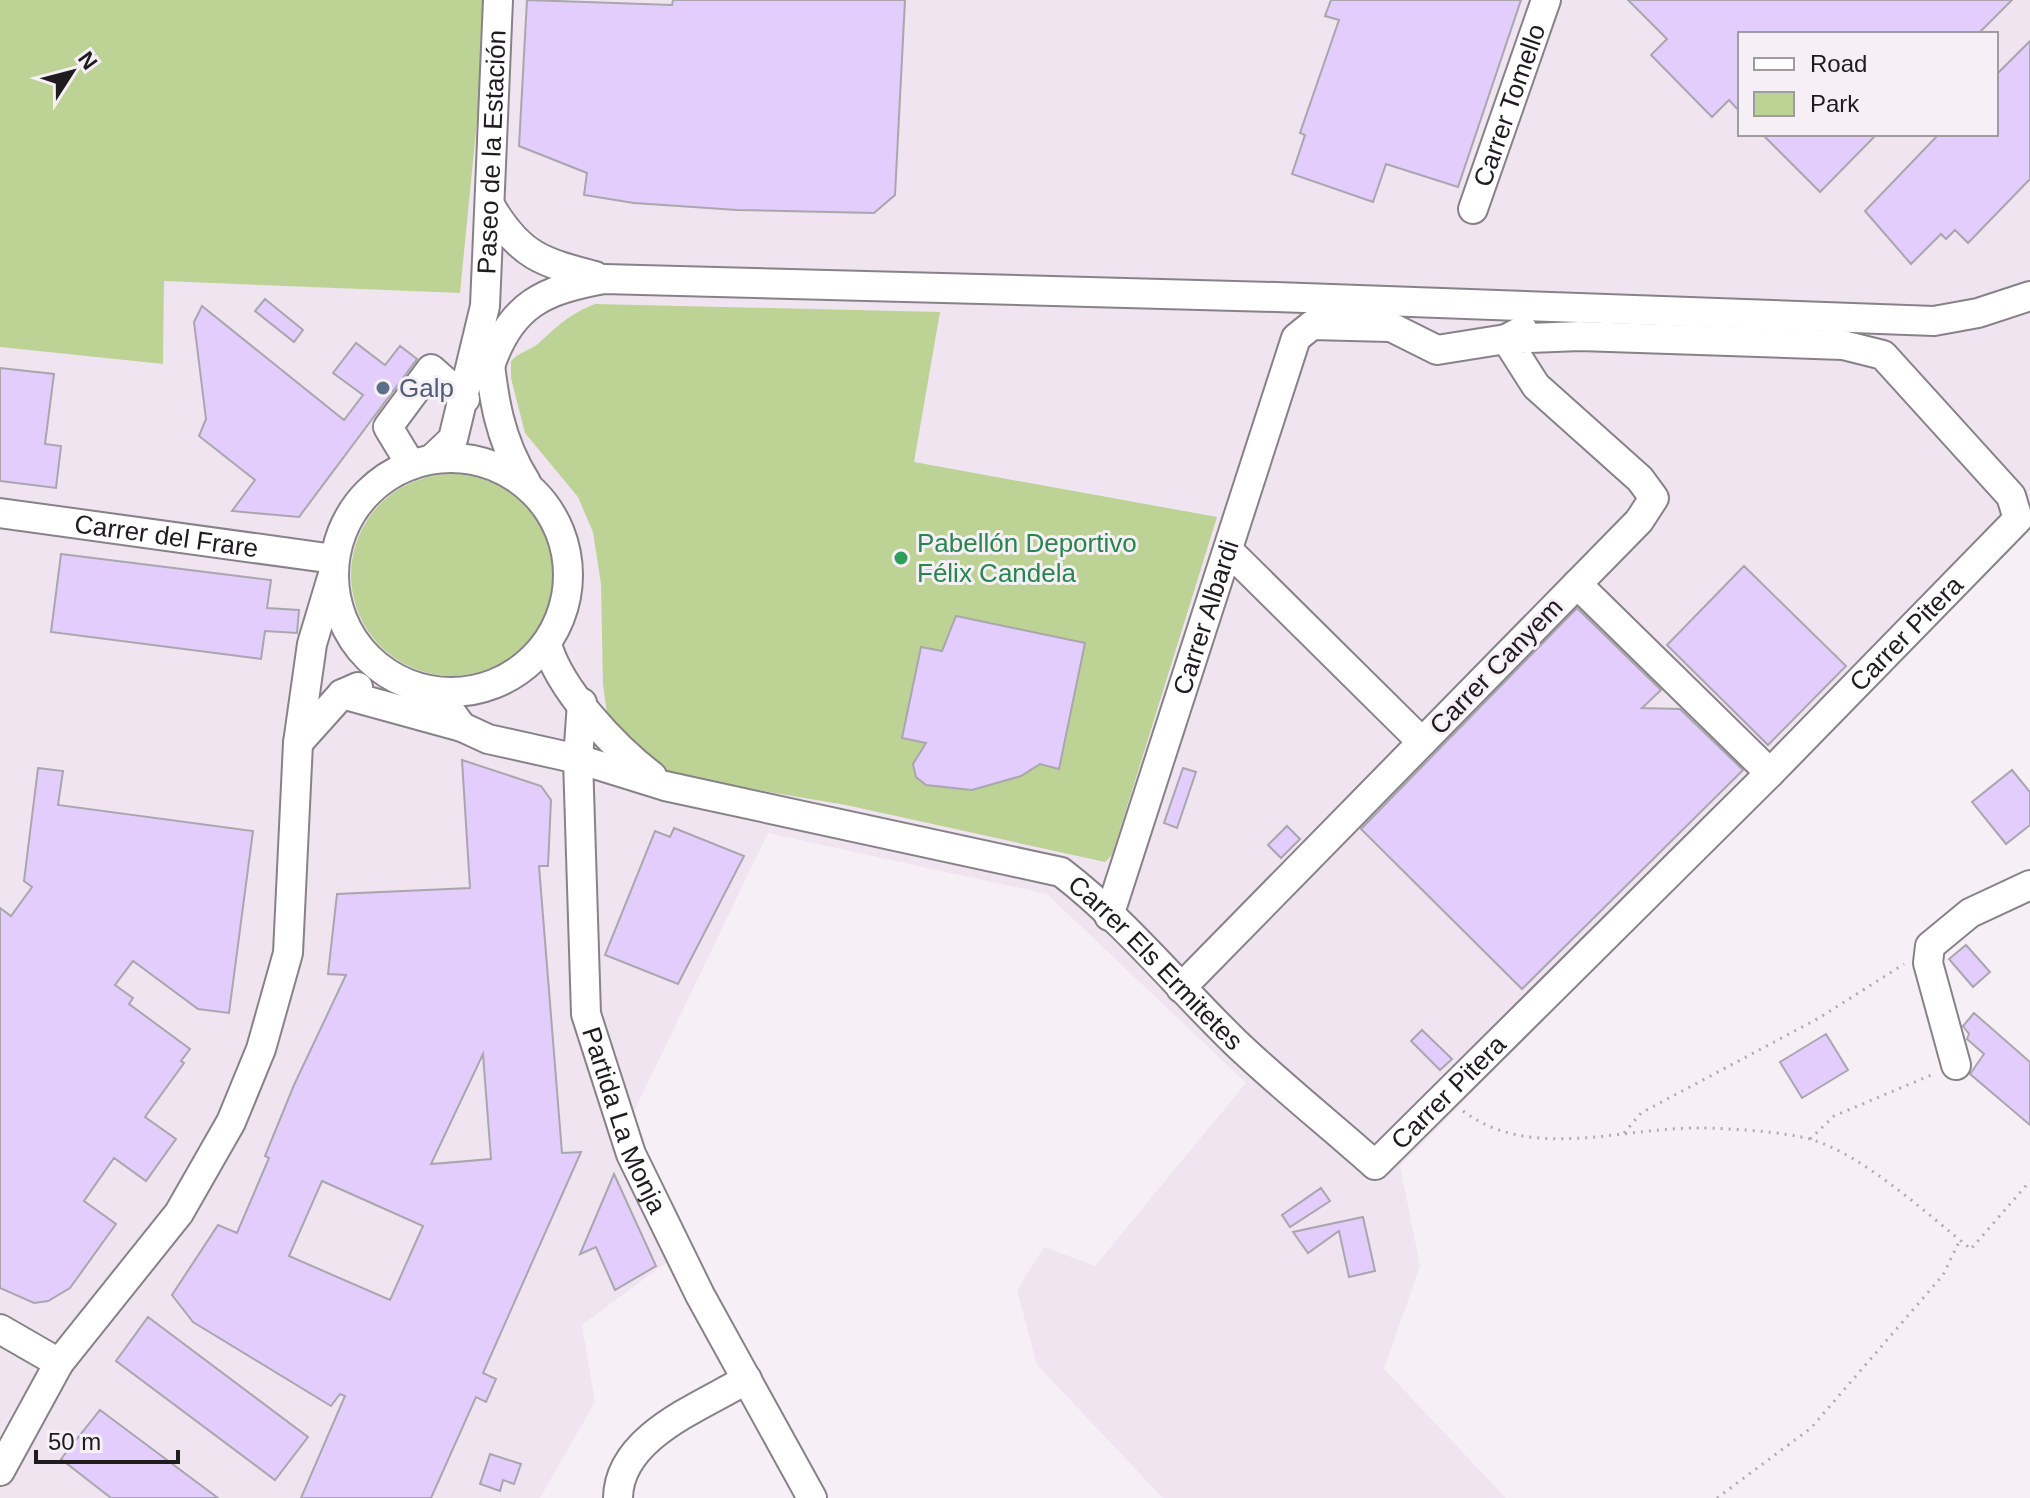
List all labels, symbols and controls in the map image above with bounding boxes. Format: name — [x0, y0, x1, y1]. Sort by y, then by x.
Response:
street label: Carrer Tomello — [1467, 20, 1551, 190]
street label: Paseo de la Estación — [471, 29, 512, 275]
north arrow — [32, 32, 112, 112]
legend — [1738, 32, 1998, 136]
text: N — [73, 47, 103, 74]
text: Road — [1810, 50, 1867, 77]
text: Park — [1810, 90, 1860, 117]
place label: Galp — [399, 373, 454, 403]
marker: Galp — [374, 379, 392, 397]
street label: Carrer del Frare — [73, 508, 260, 563]
place label: Pabellón Deportivo Félix Candela — [917, 528, 1137, 588]
street label: Carrer Albardi — [1167, 536, 1245, 698]
marker: Pabellón Deportivo Félix Candela — [892, 549, 910, 567]
street label: Carrer Pitera — [1843, 569, 1969, 697]
street label: Carrer Canyem — [1423, 592, 1569, 740]
street label: Carrer Els Ermitetes — [1063, 869, 1249, 1056]
street label: Partida La Monja — [576, 1023, 673, 1219]
street label: Carrer Pitera — [1385, 1029, 1512, 1155]
scale bar — [36, 1414, 178, 1464]
text: 50 m — [48, 1428, 101, 1455]

